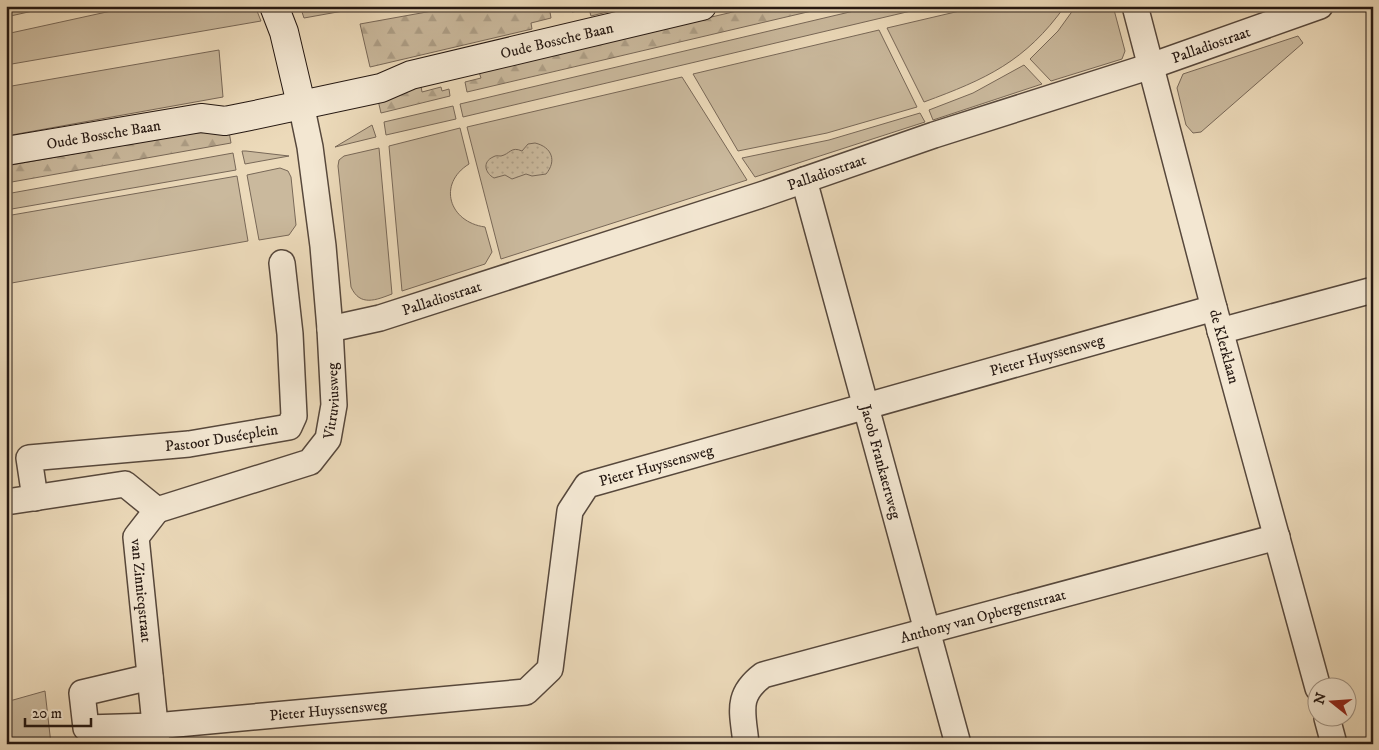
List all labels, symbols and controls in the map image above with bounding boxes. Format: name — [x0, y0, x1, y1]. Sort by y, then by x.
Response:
street label: Oude Bossche Baan — [499, 18, 615, 63]
street label: Palladiostraat — [1169, 22, 1253, 68]
street label: Oude Bossche Baan — [45, 116, 162, 154]
street label: Palladiostraat — [785, 150, 869, 195]
street label: Palladiostraat — [400, 277, 484, 320]
street label: de Klerklaan — [1205, 307, 1243, 386]
street label: Pieter Huyssensweg — [988, 330, 1107, 381]
street label: Vitruviusweg — [319, 362, 344, 442]
street label: Jacob Frankaertweg — [855, 401, 905, 522]
street label: Pastoor Duséeplein — [164, 420, 280, 456]
street label: Pieter Huyssensweg — [597, 441, 716, 491]
street label: van Zinnicqstraat — [126, 537, 156, 643]
street label: Anthony van Opbergenstraat — [898, 585, 1068, 648]
north arrow — [1306, 678, 1356, 728]
text: N — [1310, 690, 1331, 707]
scale bar — [25, 695, 91, 727]
street label: Pieter Huyssensweg — [269, 696, 388, 725]
text: 20 m — [32, 704, 62, 723]

